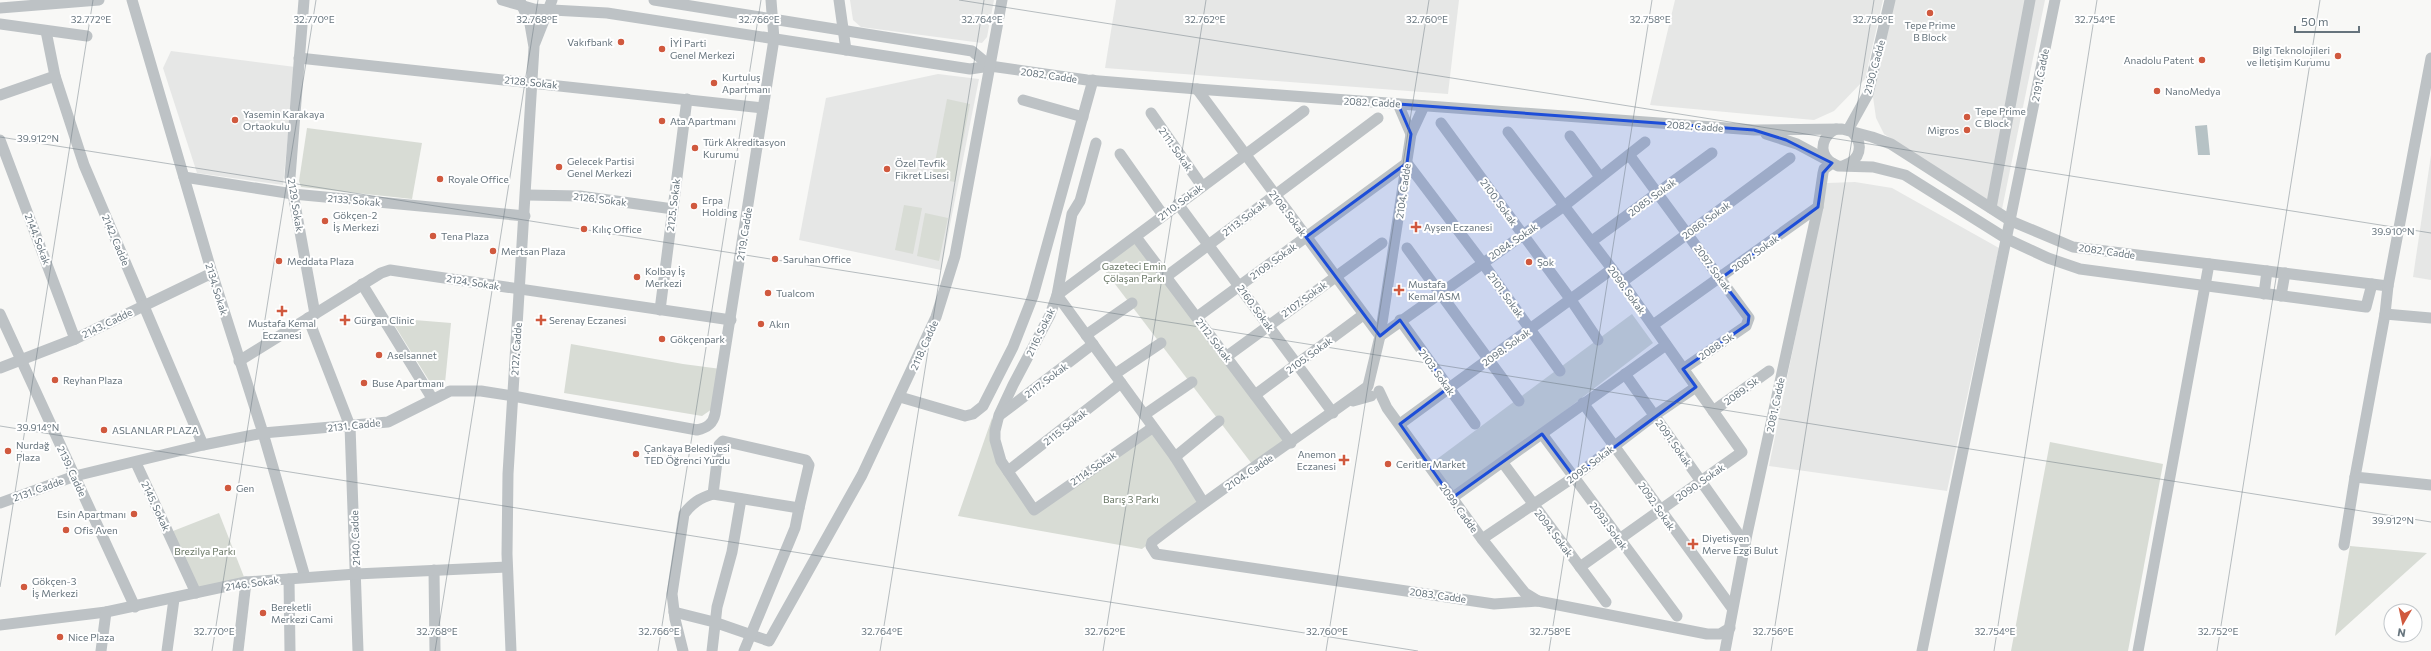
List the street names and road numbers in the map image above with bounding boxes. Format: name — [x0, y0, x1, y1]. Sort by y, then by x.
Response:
street label: 2190. Cadde — [1861, 39, 1887, 95]
street label: 2191. Cadde — [2029, 48, 2051, 102]
street label: 2082. Cadde — [1020, 65, 1078, 85]
street label: 2128. Sokak — [504, 73, 559, 91]
street label: 2082. Cadde — [1343, 95, 1401, 109]
street label: 2082. Cadde — [1666, 118, 1724, 134]
street label: 2111. Sokak — [1157, 125, 1196, 174]
street label: 2104. Cadde — [1393, 163, 1413, 219]
street label: 2085. Sokak — [1626, 175, 1679, 218]
street label: 2100. Sokak — [1478, 176, 1520, 228]
street label: 2125. Sokak — [664, 177, 682, 232]
street label: 2129. Sokak — [286, 178, 306, 233]
street label: 2110. Sokak — [1155, 181, 1205, 223]
street label: 2108. Sokak — [1267, 188, 1310, 239]
street label: 2126. Sokak — [573, 190, 628, 208]
street label: 2133. Sokak — [327, 192, 382, 208]
street label: 2113. Sokak — [1220, 197, 1269, 238]
street label: 2086. Sokak — [1680, 198, 1733, 241]
street label: 2119. Cadde — [734, 207, 754, 261]
street label: 2144. Sokak — [23, 212, 53, 267]
street label: 2142. Cadde — [100, 213, 132, 267]
street label: 2084. Sokak — [1486, 220, 1540, 262]
street label: 2087. Sokak — [1729, 232, 1781, 274]
street label: 2109. Sokak — [1247, 240, 1299, 282]
street label: 2082. Cadde — [2078, 241, 2136, 261]
street label: 2097. Sokak — [1692, 242, 1734, 294]
street label: 2134. Sokak — [203, 262, 231, 317]
street label: 2096. Sokak — [1606, 264, 1649, 317]
street label: 2101. Sokak — [1486, 270, 1527, 320]
street label: 2124. Sokak — [446, 272, 501, 292]
street label: 2107. Sokak — [1279, 278, 1329, 319]
street label: 2160. Sokak — [1235, 282, 1277, 334]
street label: 2116. Sokak — [1023, 305, 1057, 358]
street label: 2143. Cadde — [80, 306, 134, 340]
street label: 2112. Sokak — [1194, 316, 1235, 365]
street label: 2118. Cadde — [908, 318, 940, 372]
street label: 2127. Cadde — [508, 322, 524, 376]
street label: 2098. Sokak — [1480, 325, 1533, 368]
street label: 2088. Sk — [1696, 330, 1736, 362]
street label: 2105. Sokak — [1284, 334, 1335, 376]
street label: 2103. Sokak — [1416, 347, 1458, 398]
street label: 2117. Sokak — [1022, 360, 1070, 400]
street label: 2089. Sk — [1721, 374, 1761, 407]
street label: 2081. Cadde — [1763, 377, 1787, 433]
street label: 2115. Sokak — [1041, 406, 1090, 448]
street label: 2131. Cadde — [327, 416, 381, 434]
street label: 2091. Sokak — [1653, 417, 1695, 469]
street label: 2095. Sokak — [1564, 442, 1616, 486]
street label: 2139. Cadde — [55, 444, 89, 498]
street label: 2114. Sokak — [1068, 448, 1118, 488]
street label: 2104. Cadde — [1223, 452, 1275, 492]
street label: 2090. Sokak — [1673, 461, 1727, 503]
street label: 2131. Cadde — [11, 474, 65, 504]
street label: 2145. Sokak — [139, 479, 173, 533]
street label: 2092. Sokak — [1636, 480, 1678, 533]
street label: 2099. Cadde — [1437, 481, 1481, 535]
street label: 2093. Sokak — [1588, 500, 1631, 553]
street label: 2094. Sokak — [1532, 507, 1576, 560]
street label: 2140. Cadde — [348, 510, 362, 566]
street label: 2146. Sokak — [224, 573, 280, 593]
street label: 2083. Cadde — [1409, 585, 1467, 605]

